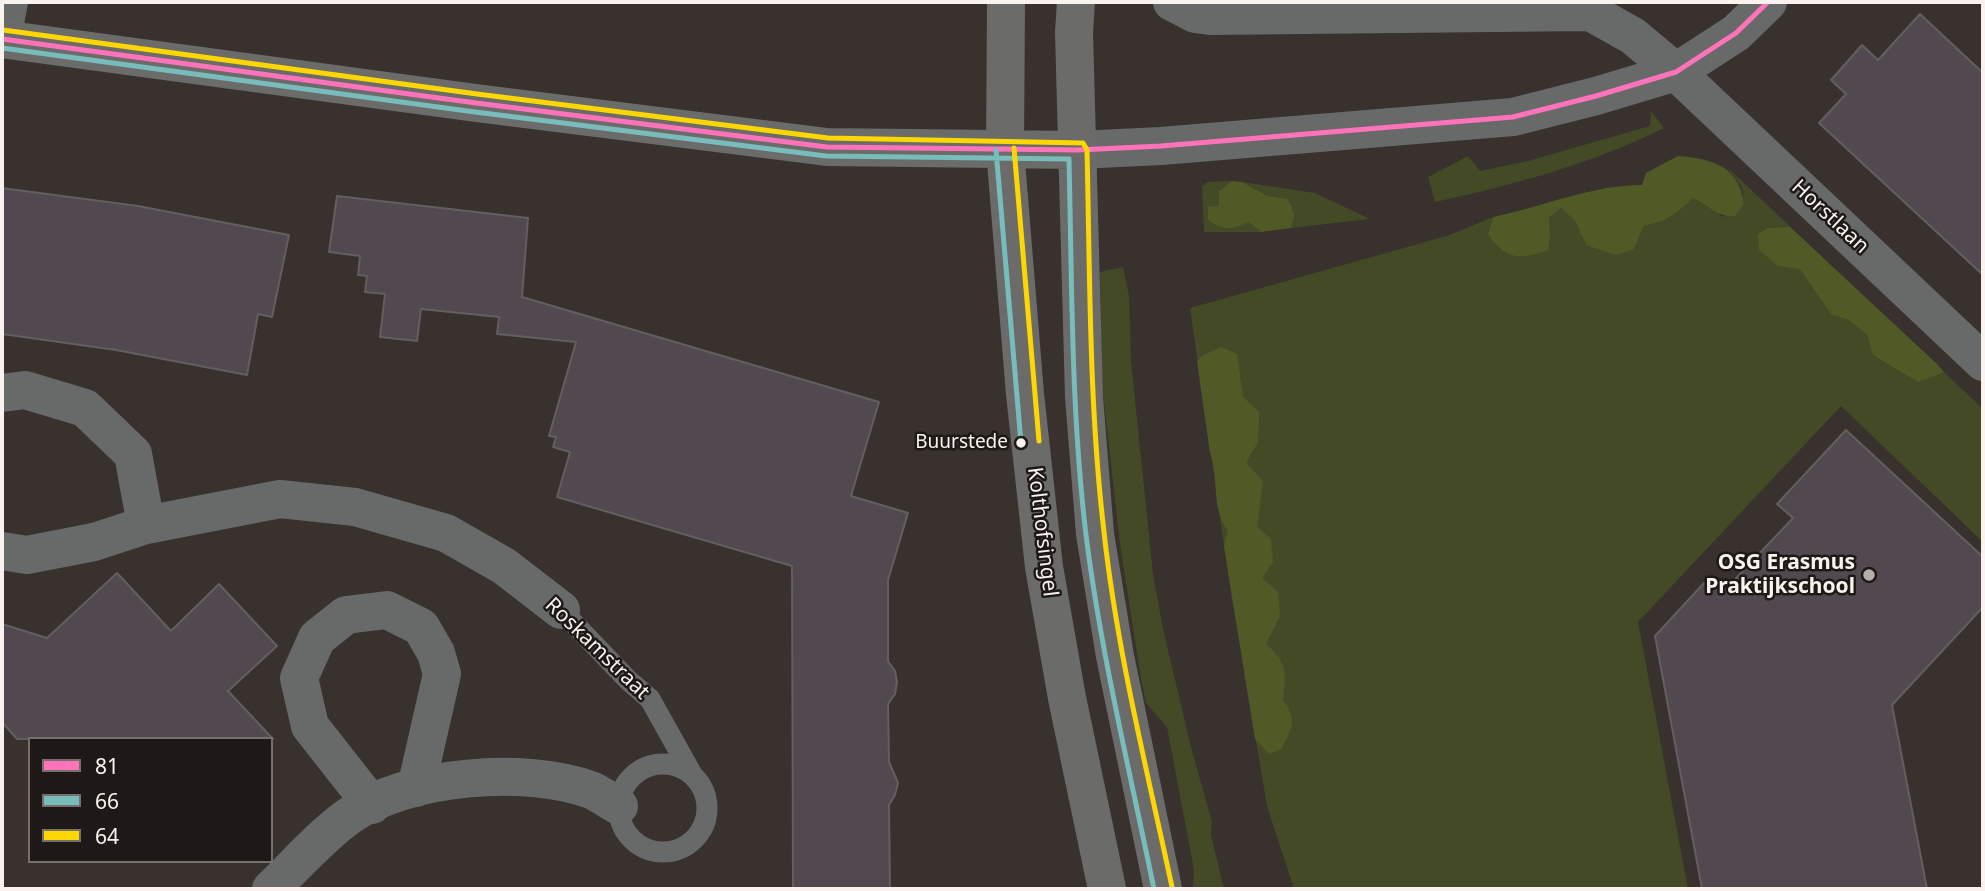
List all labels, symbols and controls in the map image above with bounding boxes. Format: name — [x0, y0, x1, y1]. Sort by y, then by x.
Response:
street label: Horstlaan — [1786, 175, 1874, 259]
place label: Buurstede — [915, 432, 1008, 454]
marker: Buurstede — [1014, 436, 1028, 450]
street label: Kolthofsingel — [1022, 466, 1062, 598]
place label: OSG Erasmus Praktijkschool — [1705, 550, 1855, 600]
marker: OSG Erasmus Praktijkschool — [1861, 567, 1877, 583]
street label: Roskamstraat — [540, 593, 654, 705]
legend — [28, 737, 273, 863]
text: 81 — [95, 752, 119, 780]
text: 66 — [95, 787, 119, 815]
text: 64 — [95, 822, 119, 850]

